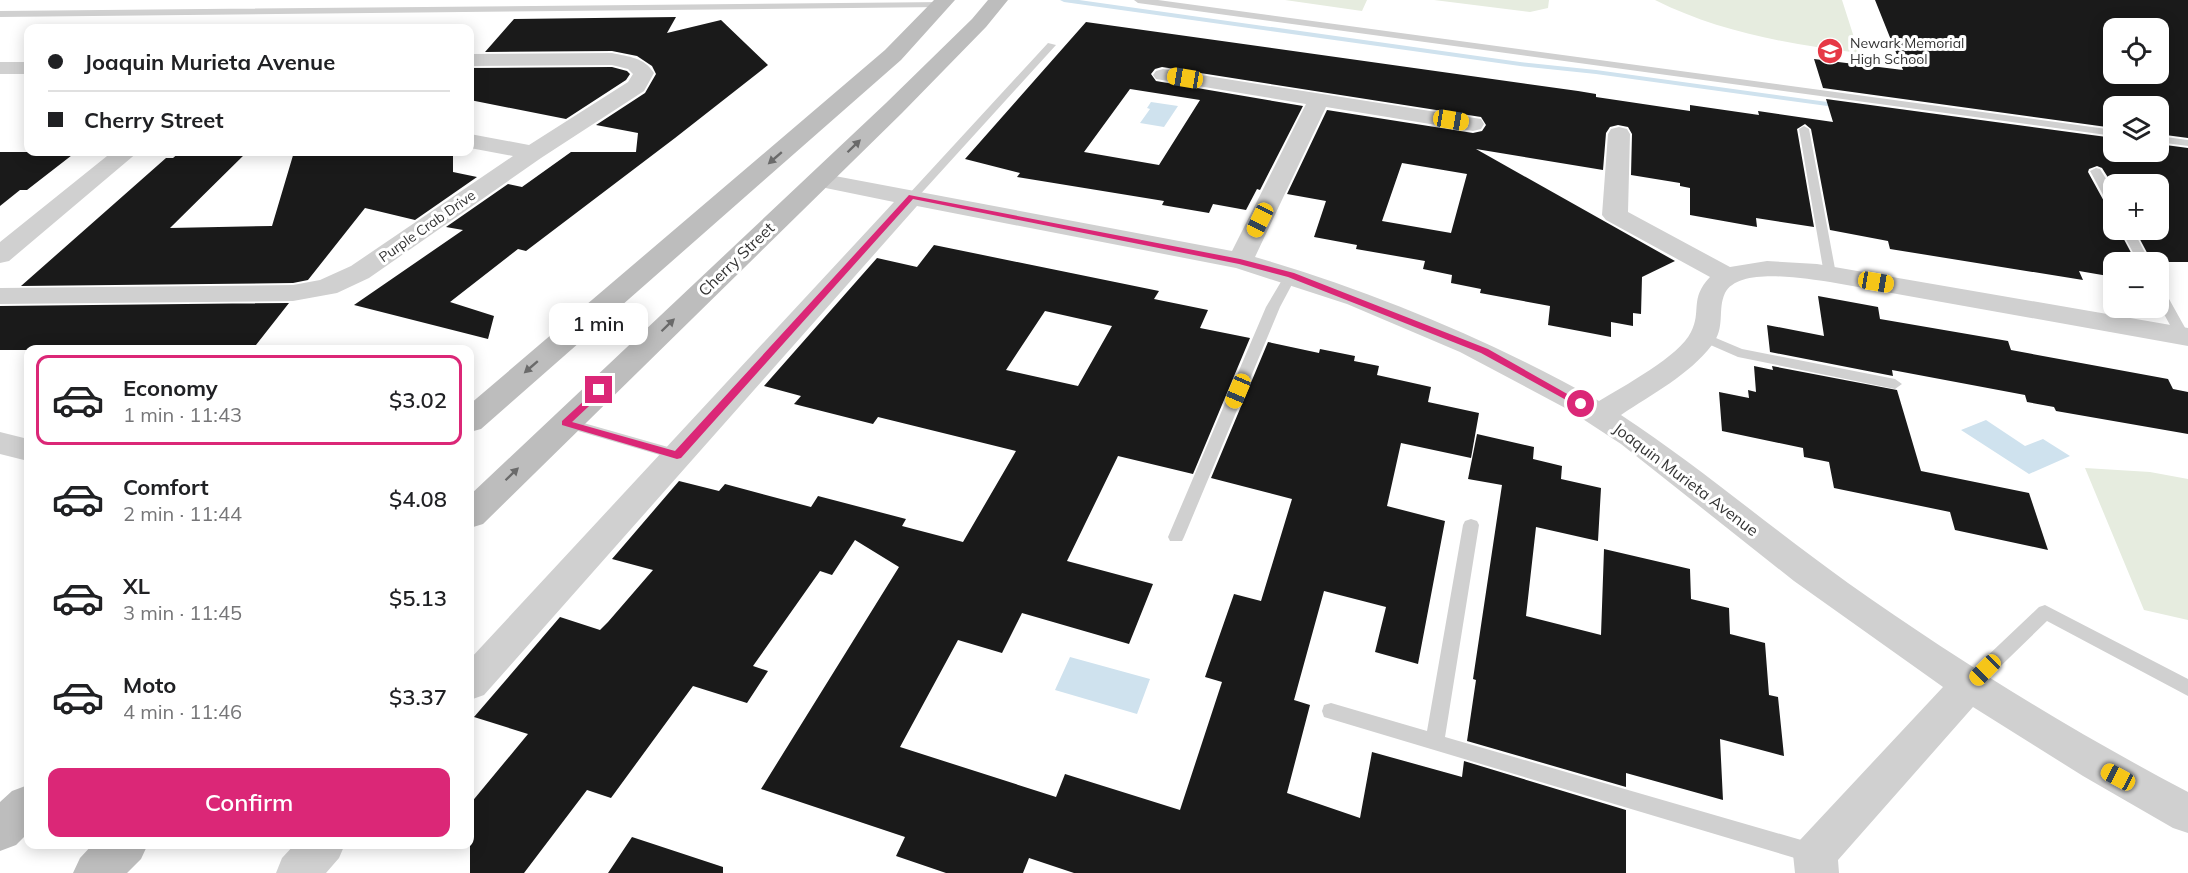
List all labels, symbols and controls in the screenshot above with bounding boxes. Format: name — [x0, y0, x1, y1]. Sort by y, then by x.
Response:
map controls — [2103, 18, 2169, 318]
button: locate — [2103, 18, 2169, 84]
place label: Newark Memorial High School — [1850, 34, 1964, 68]
school or university icon: Newark Memorial High School — [1815, 36, 1845, 66]
text: Joaquin Murieta Avenue — [84, 48, 335, 76]
car — [1166, 66, 1204, 90]
button: layers — [2103, 96, 2169, 162]
text: Cherry Street — [84, 106, 224, 134]
car — [1432, 108, 1470, 132]
one-way arrow — [847, 140, 861, 154]
one-way arrow — [768, 151, 783, 164]
button: + — [2103, 174, 2169, 240]
street label: Purple Crab Drive — [375, 186, 479, 266]
car — [1244, 200, 1276, 240]
street label: Cherry Street — [694, 217, 778, 300]
button: − — [2103, 252, 2169, 318]
car — [1857, 270, 1895, 294]
callout: 1 min — [550, 303, 648, 345]
text: 1 min — [573, 311, 624, 336]
one-way arrow — [660, 318, 675, 332]
one-way arrow — [524, 360, 539, 374]
car — [1223, 371, 1253, 411]
icon: car — [51, 373, 105, 427]
text: Economy — [123, 374, 218, 402]
route end — [585, 376, 612, 403]
text: $3.02 — [389, 386, 447, 414]
route start — [1567, 390, 1594, 417]
text: 1 min · 11:43 — [123, 402, 242, 427]
street label: Joaquin Murieta Avenue — [1609, 418, 1763, 540]
one-way arrow — [504, 467, 519, 481]
icon: car — [51, 472, 105, 526]
text: Comfort — [123, 473, 209, 501]
text: $4.08 — [389, 485, 447, 513]
text: 2 min · 11:44 — [123, 501, 242, 526]
icon: car — [51, 571, 105, 625]
text: XL — [123, 572, 150, 600]
text: $5.13 — [389, 584, 447, 612]
text: 3 min · 11:45 — [123, 600, 242, 625]
car — [1966, 651, 2004, 689]
icon: car — [51, 670, 105, 724]
text: Moto — [123, 671, 176, 699]
text: $3.37 — [389, 683, 447, 711]
text: 4 min · 11:46 — [123, 699, 242, 724]
car — [2098, 761, 2138, 793]
button: Confirm — [48, 768, 450, 837]

